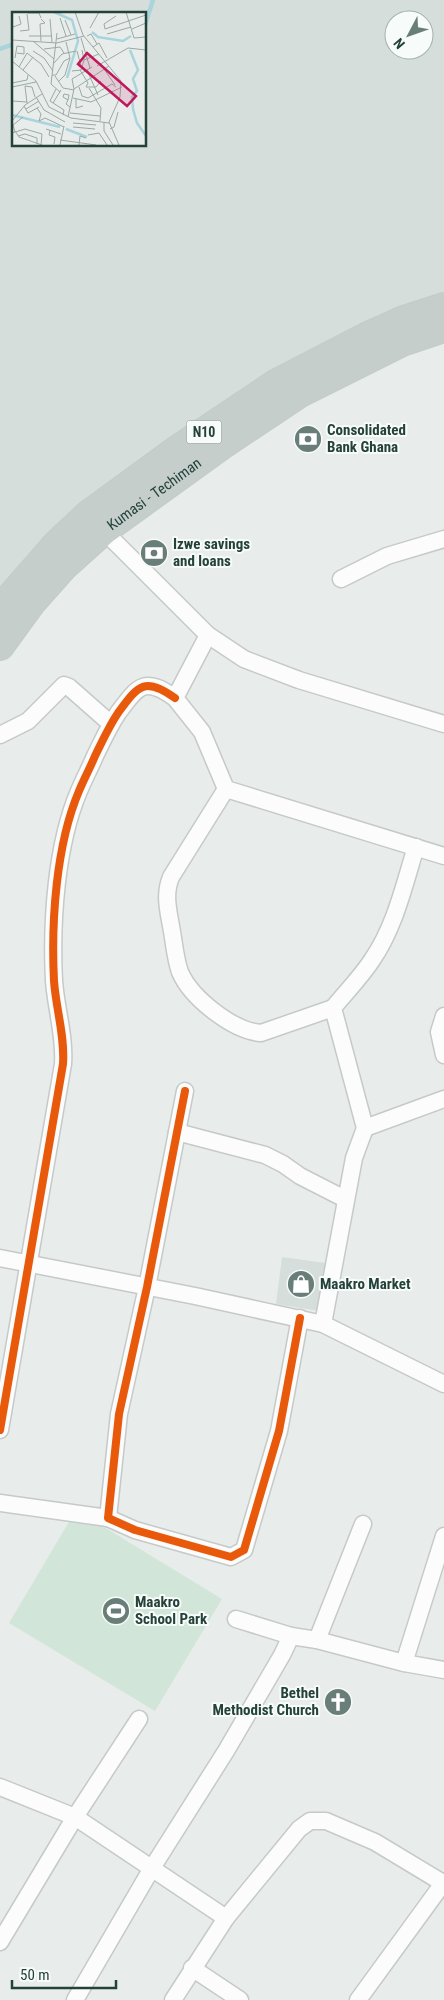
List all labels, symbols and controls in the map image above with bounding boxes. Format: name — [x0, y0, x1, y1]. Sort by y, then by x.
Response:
north arrow — [384, 10, 434, 60]
inset map — [12, 12, 146, 146]
text: N — [390, 35, 408, 52]
road number: N10 — [186, 421, 222, 444]
place label: Consolidated Bank Ghana — [327, 421, 406, 456]
bank icon: Consolidated Bank Ghana — [293, 424, 323, 454]
street label: Kumasi - Techiman — [103, 454, 205, 534]
place label: Izwe savings and loans — [173, 535, 250, 570]
bank icon: Izwe savings and loans — [139, 538, 169, 568]
shop icon: Maakro Market — [286, 1269, 316, 1299]
place label: Maakro Market — [320, 1275, 411, 1293]
place label: Maakro School Park — [135, 1593, 208, 1628]
sports icon: Maakro School Park — [101, 1596, 131, 1626]
place label: Bethel Methodist Church — [213, 1684, 319, 1719]
church icon: Bethel Methodist Church — [323, 1687, 353, 1717]
scale bar — [12, 1958, 116, 1990]
text: 50 m — [20, 1966, 50, 1984]

